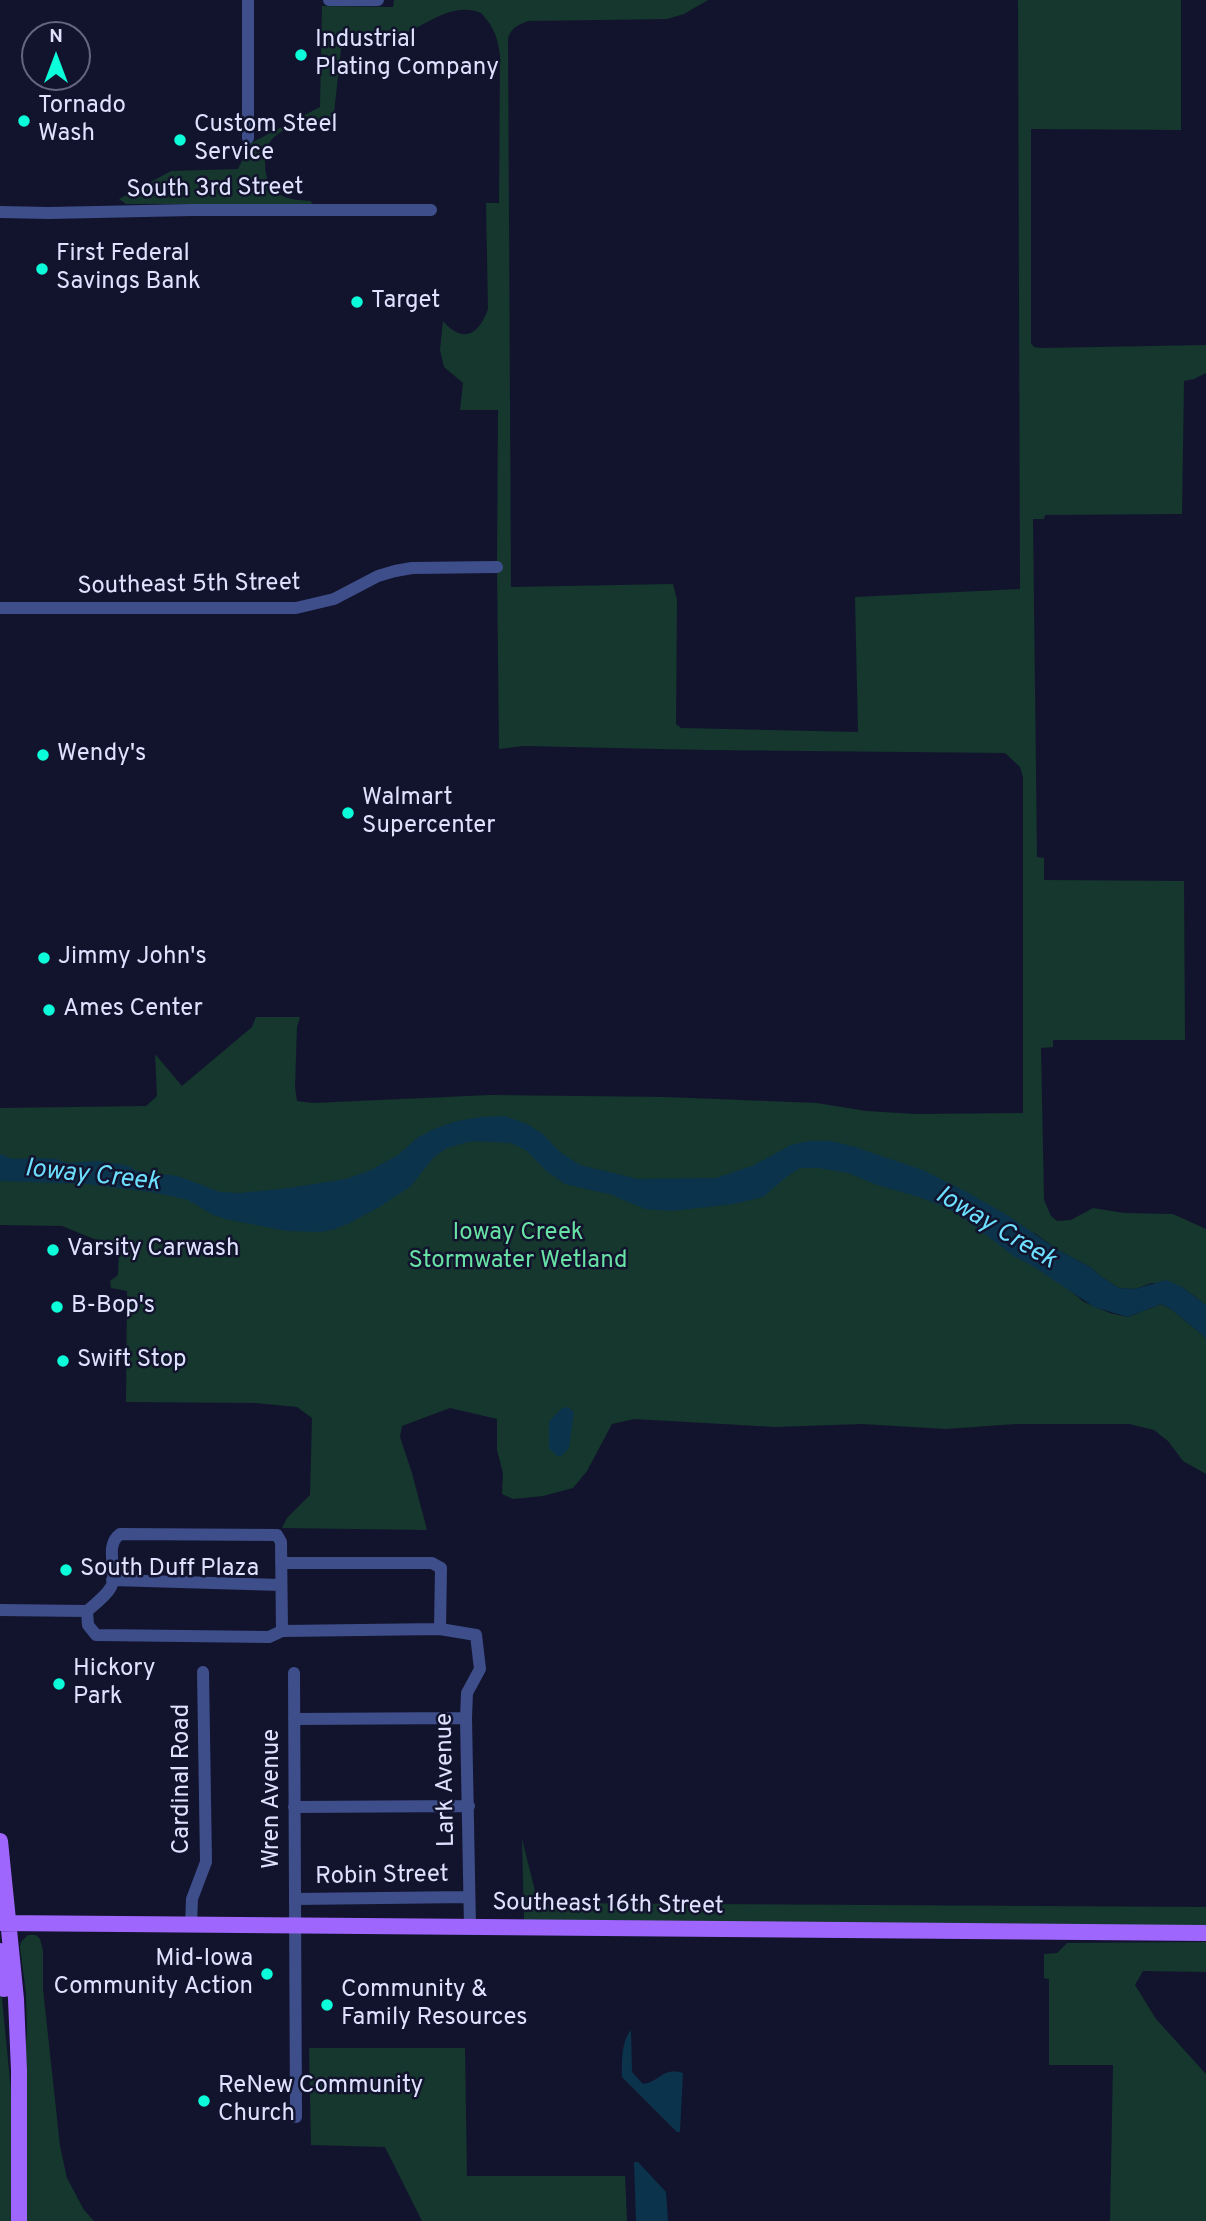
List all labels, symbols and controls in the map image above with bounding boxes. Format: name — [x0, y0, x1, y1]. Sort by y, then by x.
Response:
north arrow — [21, 21, 91, 91]
text: N — [49, 25, 63, 49]
place label: Industrial Plating Company — [315, 27, 499, 83]
marker: Industrial Plating Company — [293, 47, 309, 63]
place label: Tornado Wash — [38, 93, 126, 149]
place label: Custom Steel Service — [194, 112, 338, 168]
marker: Tornado Wash — [16, 113, 32, 129]
marker: Custom Steel Service — [172, 132, 188, 148]
street label: South 3rd Street — [126, 174, 304, 206]
place label: First Federal Savings Bank — [56, 241, 201, 297]
marker: First Federal Savings Bank — [34, 261, 50, 277]
place label: Target — [371, 288, 440, 316]
marker: Target — [349, 294, 365, 310]
street label: Southeast 5th Street — [77, 570, 301, 602]
place label: Wendy's — [57, 741, 146, 769]
marker: Wendy's — [35, 747, 51, 763]
place label: Walmart Supercenter — [362, 785, 496, 841]
marker: Walmart Supercenter — [340, 805, 356, 821]
place label: Jimmy John's — [58, 944, 207, 972]
marker: Jimmy John's — [36, 950, 52, 966]
place label: Ames Center — [63, 996, 203, 1024]
marker: Ames Center — [41, 1002, 57, 1018]
water label: Ioway Creek — [23, 1154, 161, 1200]
water label: Ioway Creek — [929, 1181, 1061, 1277]
park label: Ioway Creek Stormwater Wetland — [408, 1220, 628, 1276]
place label: Varsity Carwash — [67, 1236, 239, 1264]
marker: Varsity Carwash — [45, 1242, 61, 1258]
place label: B-Bop's — [71, 1293, 155, 1321]
marker: B-Bop's — [49, 1299, 65, 1315]
place label: Swift Stop — [77, 1347, 186, 1375]
marker: Swift Stop — [55, 1353, 71, 1369]
place label: South Duff Plaza — [80, 1556, 259, 1584]
marker: South Duff Plaza — [58, 1562, 74, 1578]
place label: Hickory Park — [73, 1656, 155, 1712]
marker: Hickory Park — [51, 1676, 67, 1692]
street label: Cardinal Road — [169, 1704, 197, 1854]
street label: Lark Avenue — [431, 1713, 463, 1847]
street label: Wren Avenue — [259, 1729, 287, 1869]
street label: Robin Street — [315, 1861, 449, 1893]
street label: Southeast 16th Street — [492, 1890, 724, 1922]
place label: Mid-Iowa Community Action — [54, 1946, 253, 2002]
marker: Mid-Iowa Community Action — [259, 1966, 275, 1982]
place label: Community & Family Resources — [341, 1977, 528, 2033]
marker: Community & Family Resources — [319, 1997, 335, 2013]
place label: ReNew Community Church — [218, 2073, 423, 2129]
marker: ReNew Community Church — [196, 2093, 212, 2109]

